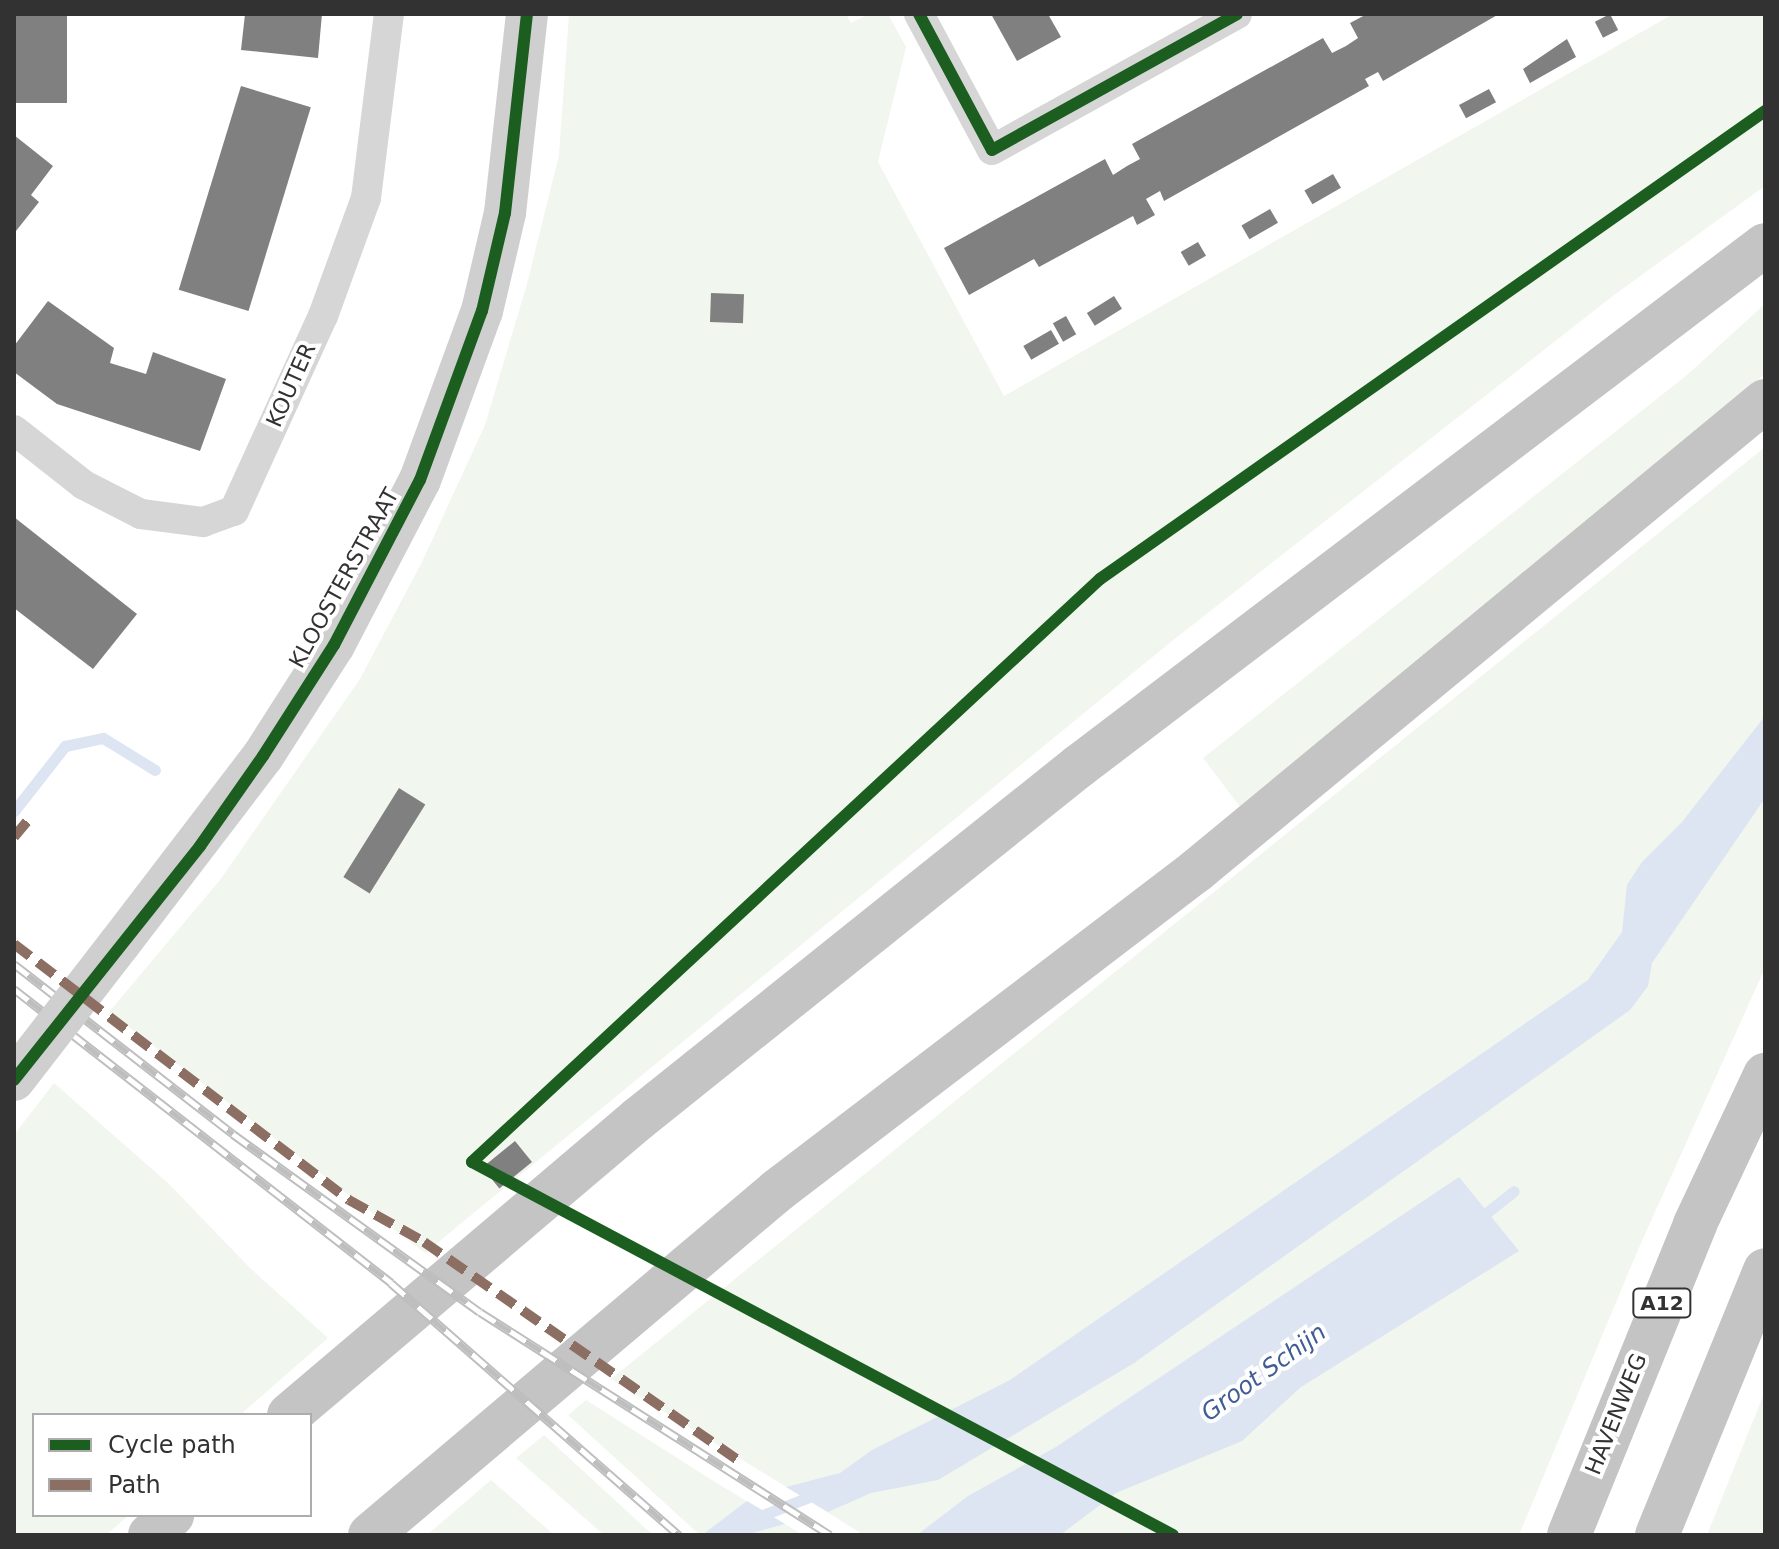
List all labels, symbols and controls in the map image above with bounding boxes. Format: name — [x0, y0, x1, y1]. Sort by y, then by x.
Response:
street label: KOUTER — [261, 339, 321, 431]
street label: KLOOSTERSTRAAT — [284, 484, 404, 672]
road number: A12 — [1632, 1287, 1692, 1319]
water label: Groot Schijn — [1196, 1318, 1332, 1428]
street label: HAVENWEG — [1580, 1350, 1652, 1478]
legend — [32, 1413, 312, 1517]
text: Cycle path — [108, 1431, 236, 1459]
text: Path — [108, 1471, 161, 1499]

